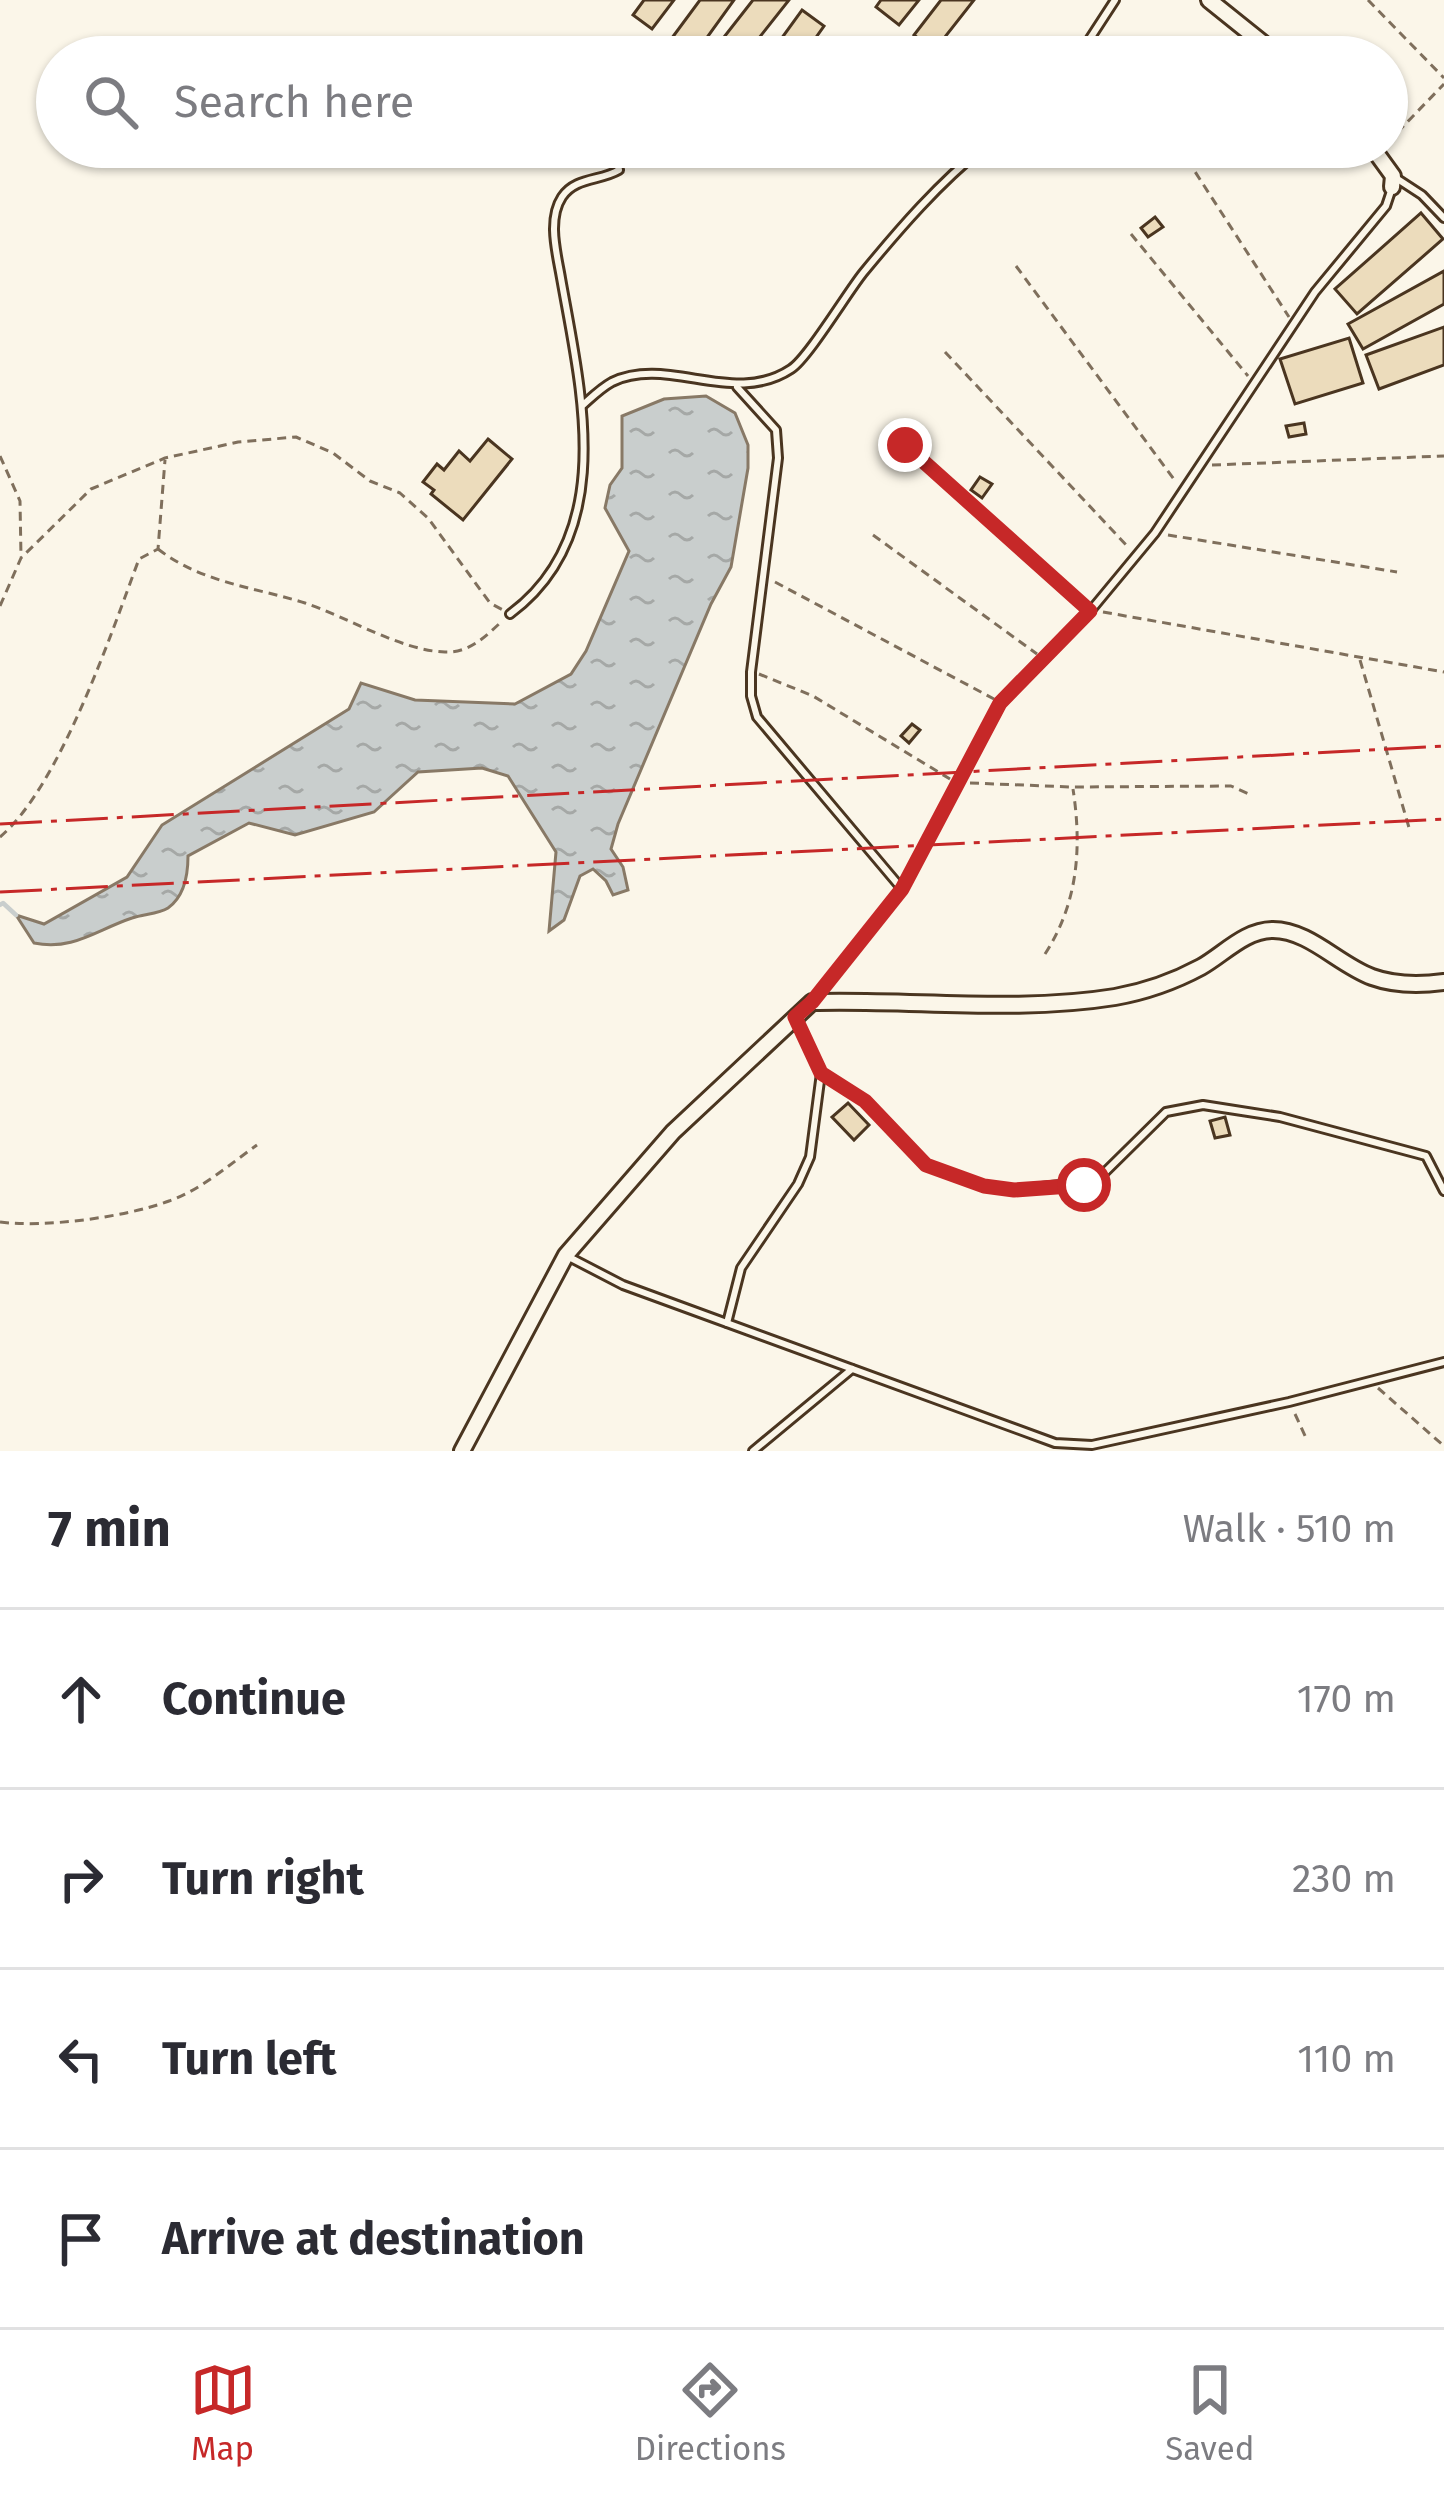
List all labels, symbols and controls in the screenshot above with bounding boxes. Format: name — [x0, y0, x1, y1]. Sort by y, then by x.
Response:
search box — [36, 36, 1408, 168]
icon: search — [78, 69, 144, 135]
text: Search here — [174, 75, 414, 129]
route end — [878, 418, 932, 472]
route start — [1057, 1158, 1111, 1212]
text: 7 min — [48, 1498, 171, 1560]
text: Walk · 510 m — [1183, 1506, 1396, 1552]
icon: ahead — [48, 1666, 114, 1732]
text: Continue — [162, 1672, 346, 1726]
text: 170 m — [1297, 1676, 1396, 1722]
icon: right — [48, 1846, 114, 1912]
text: Turn right — [162, 1852, 364, 1906]
text: 230 m — [1292, 1856, 1396, 1902]
icon: left — [48, 2026, 114, 2092]
text: Turn left — [162, 2032, 336, 2086]
text: 110 m — [1297, 2036, 1396, 2082]
icon: arrive — [48, 2206, 114, 2272]
text: Arrive at destination — [162, 2212, 585, 2266]
tab: Map — [190, 2357, 256, 2469]
tab: Directions — [635, 2357, 786, 2469]
tab: Saved — [1165, 2357, 1254, 2469]

